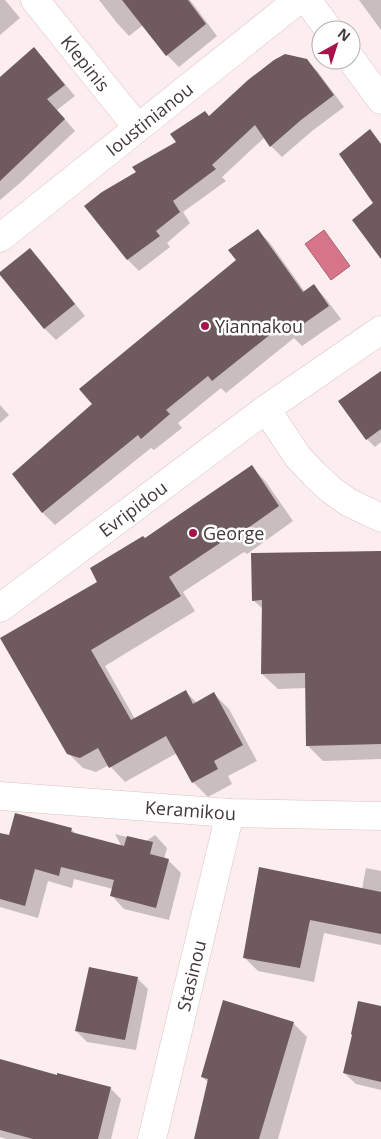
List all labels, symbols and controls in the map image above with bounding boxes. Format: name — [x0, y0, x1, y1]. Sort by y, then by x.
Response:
north arrow — [311, 20, 361, 70]
text: N — [334, 24, 355, 45]
street label: Klepinis — [56, 30, 116, 96]
street label: Ioustinianou — [101, 77, 198, 161]
place label: Yiannakou — [215, 314, 303, 338]
marker: Yiannakou — [199, 320, 211, 332]
street label: Evripidou — [94, 475, 172, 542]
place label: George — [203, 521, 264, 545]
marker: George — [187, 527, 199, 539]
street label: Keramikou — [144, 795, 236, 825]
street label: Stasinou — [171, 938, 211, 1014]

